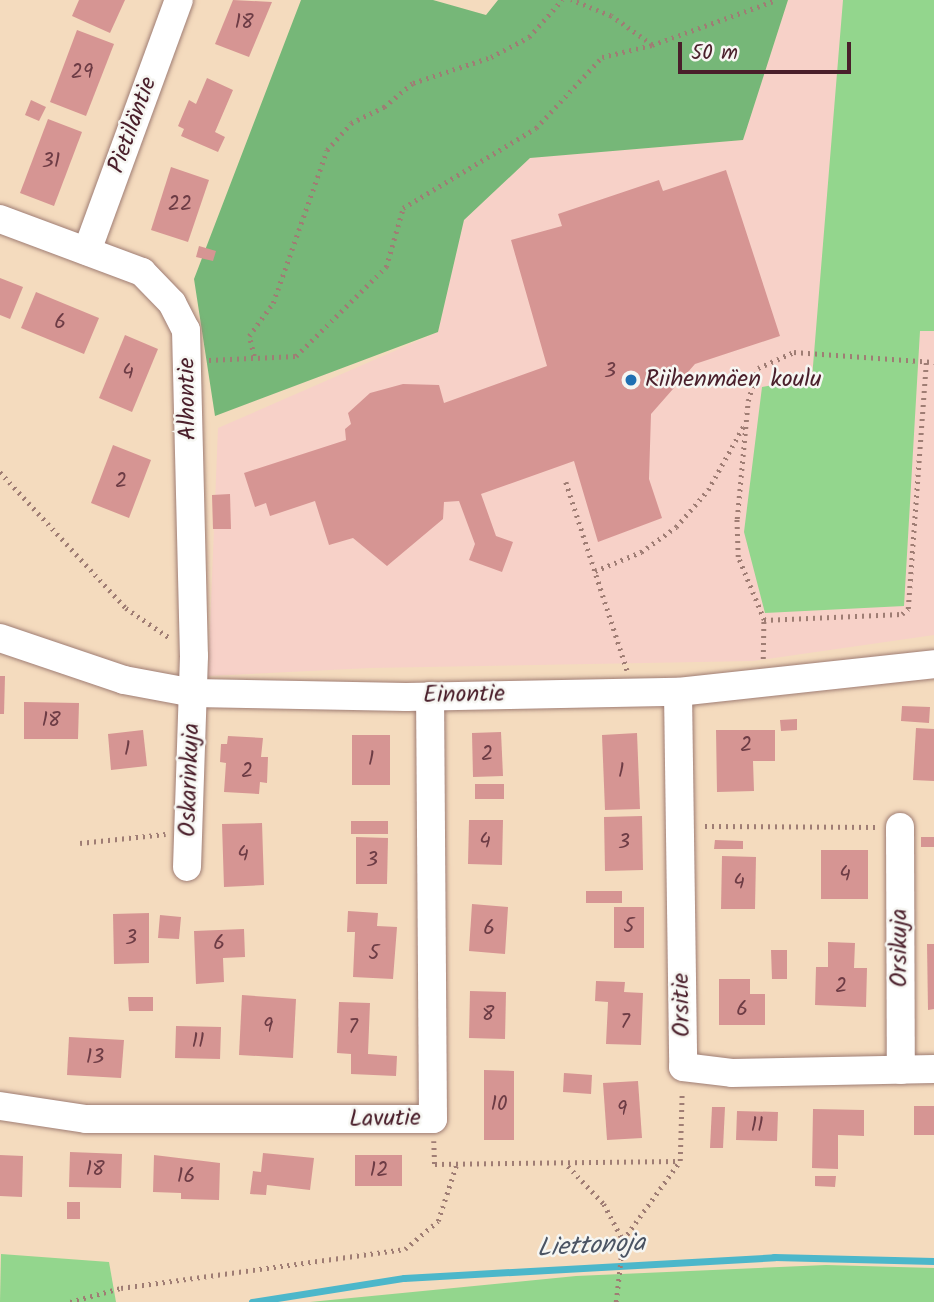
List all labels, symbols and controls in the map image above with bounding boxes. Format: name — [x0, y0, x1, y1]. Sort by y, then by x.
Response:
house number: 18 — [234, 10, 254, 36]
scale bar — [682, 28, 855, 72]
text: 50 m — [691, 37, 738, 70]
house number: 29 — [71, 60, 93, 86]
street label: Pietiläntie — [102, 73, 164, 177]
house number: 31 — [42, 149, 60, 175]
house number: 22 — [168, 192, 192, 218]
house number: 6 — [54, 310, 66, 336]
street label: Alhontie — [173, 357, 203, 441]
house number: 3 — [604, 359, 616, 385]
house number: 4 — [122, 360, 134, 386]
place label: Riihenmäen koulu — [645, 366, 822, 394]
marker: Riihenmäen koulu — [623, 372, 639, 388]
house number: 2 — [115, 469, 127, 495]
street label: Einontie — [423, 680, 505, 710]
house number: 18 — [41, 708, 61, 734]
street label: Oskarinkuja — [174, 723, 206, 837]
house number: 2 — [740, 733, 752, 759]
house number: 1 — [124, 737, 130, 763]
house number: 2 — [481, 742, 493, 768]
house number: 1 — [368, 747, 374, 773]
house number: 2 — [241, 759, 253, 785]
house number: 1 — [618, 759, 624, 785]
house number: 4 — [479, 829, 491, 855]
house number: 3 — [618, 830, 630, 856]
house number: 4 — [237, 842, 249, 868]
house number: 3 — [366, 848, 378, 874]
house number: 4 — [839, 862, 851, 888]
house number: 4 — [733, 870, 745, 896]
street label: Orsikuja — [886, 909, 914, 987]
house number: 5 — [623, 914, 635, 940]
house number: 6 — [483, 916, 495, 942]
house number: 3 — [125, 926, 137, 952]
house number: 6 — [213, 931, 225, 957]
house number: 5 — [368, 941, 380, 967]
street label: Orsitie — [667, 973, 697, 1037]
house number: 2 — [835, 974, 847, 1000]
house number: 6 — [736, 997, 748, 1023]
house number: 8 — [482, 1002, 494, 1028]
house number: 7 — [620, 1010, 630, 1036]
house number: 9 — [263, 1014, 273, 1040]
house number: 7 — [348, 1015, 358, 1041]
house number: 11 — [191, 1029, 205, 1055]
house number: 13 — [86, 1045, 104, 1071]
house number: 10 — [490, 1092, 508, 1118]
house number: 9 — [617, 1097, 627, 1123]
street label: Lavutie — [349, 1104, 421, 1134]
house number: 11 — [750, 1113, 764, 1139]
house number: 18 — [85, 1157, 105, 1183]
house number: 12 — [370, 1158, 388, 1184]
house number: 16 — [177, 1164, 195, 1190]
water label: Liettonoja — [536, 1229, 646, 1265]

